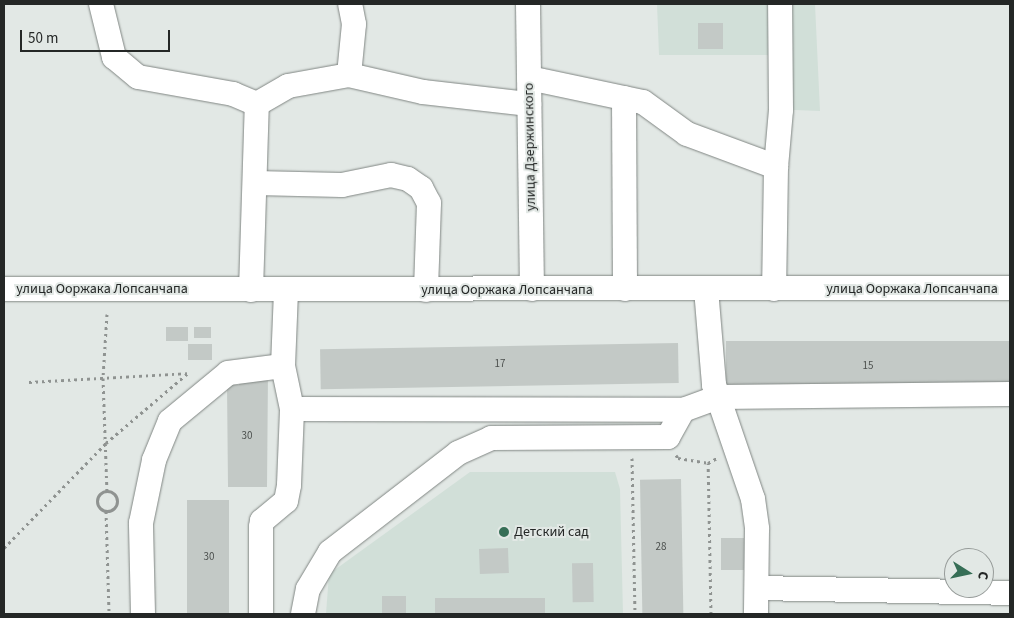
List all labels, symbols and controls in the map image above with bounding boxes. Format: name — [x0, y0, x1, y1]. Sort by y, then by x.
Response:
scale bar — [22, 20, 172, 52]
text: 50 m — [28, 28, 58, 49]
street label: улица Дзержинского — [520, 83, 540, 211]
street label: улица Ооржака Лопсанчапа — [16, 281, 188, 297]
street label: улица Ооржака Лопсанчапа — [826, 281, 998, 297]
street label: улица Ооржака Лопсанчапа — [421, 282, 593, 298]
house number: 17 — [495, 357, 505, 371]
house number: 15 — [863, 359, 873, 373]
house number: 30 — [242, 429, 252, 443]
place label: Детский сад — [514, 524, 589, 540]
marker: Детский сад — [498, 526, 510, 538]
house number: 28 — [656, 540, 666, 554]
north arrow — [944, 548, 994, 598]
house number: 30 — [204, 550, 214, 564]
text: С — [972, 570, 993, 581]

